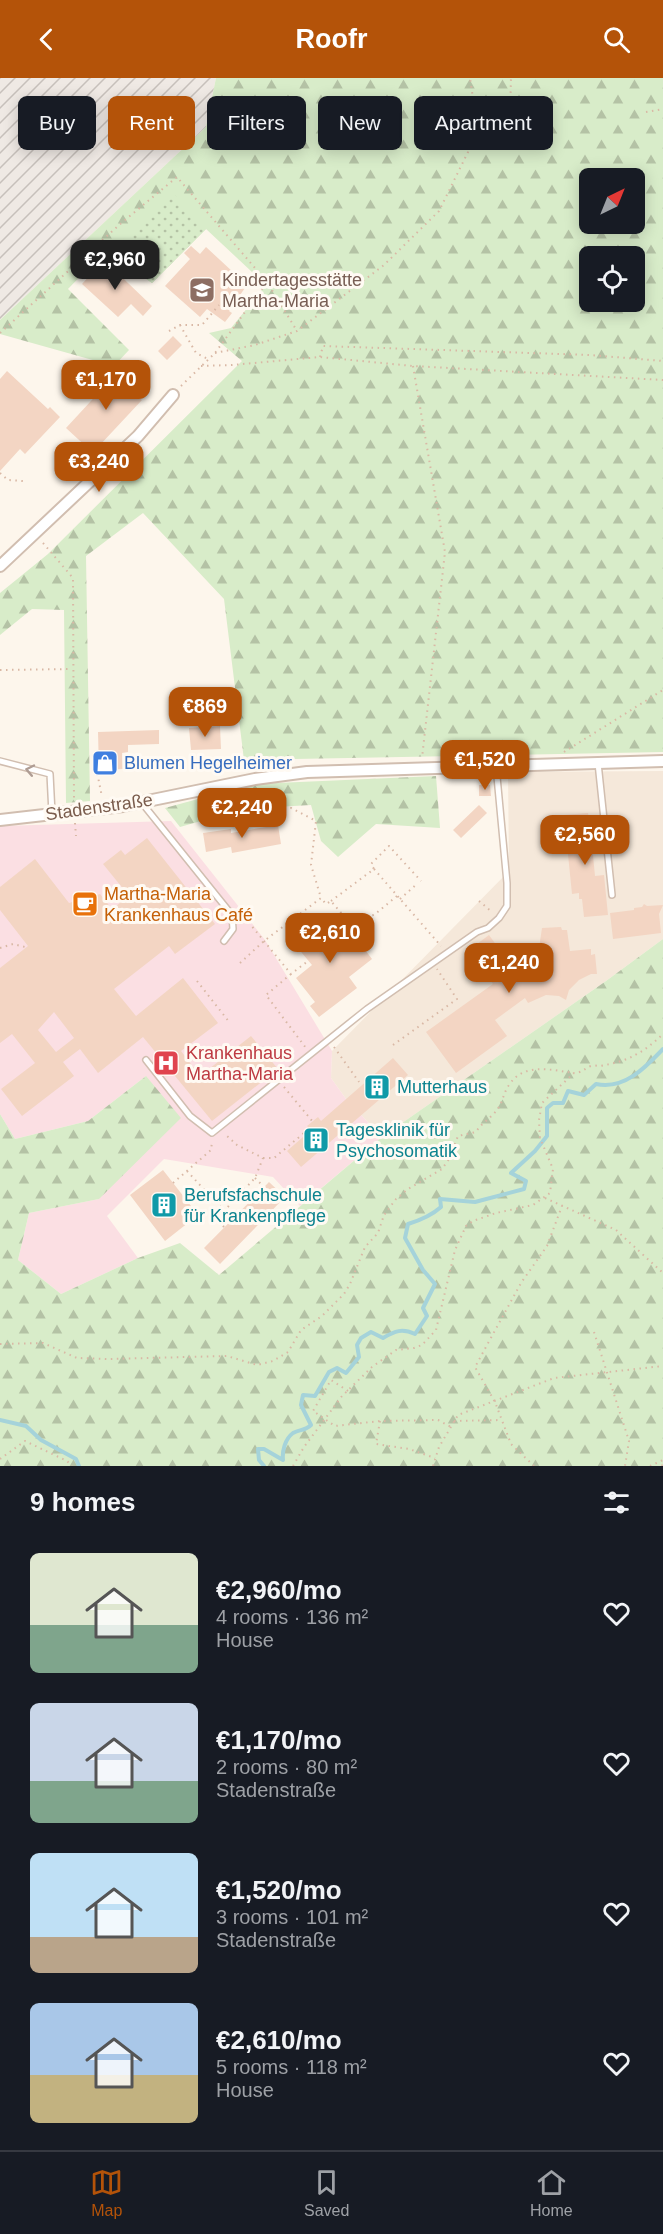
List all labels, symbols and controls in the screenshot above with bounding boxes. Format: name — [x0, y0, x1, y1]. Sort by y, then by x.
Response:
icon: back — [30, 23, 63, 56]
icon: search — [600, 23, 633, 56]
text: Roofr — [296, 24, 367, 54]
chip: Buy — [18, 96, 96, 150]
chip: Rent — [108, 96, 195, 150]
chip: Filters — [207, 96, 306, 150]
chip: New — [318, 96, 402, 150]
chip: Apartment — [414, 96, 553, 150]
north arrow — [579, 168, 645, 234]
map controls — [579, 168, 645, 312]
pin: €2,960 — [66, 240, 164, 291]
button: locate — [579, 246, 645, 312]
text: €2,960 — [84, 248, 146, 270]
place label: Kindertagesstätte Martha-Maria — [222, 270, 362, 311]
school or university icon: Kindertagesstätte Martha-Maria — [187, 275, 217, 305]
pin: €1,170 — [57, 360, 155, 411]
text: €1,170 — [75, 368, 137, 390]
pin: €3,240 — [50, 442, 148, 493]
text: €3,240 — [68, 450, 130, 472]
pin: €869 — [169, 687, 241, 738]
text: €869 — [183, 695, 227, 717]
pin: €1,520 — [436, 740, 534, 791]
shop icon: Blumen Hegelheimer — [90, 748, 120, 778]
text: €1,520 — [454, 748, 516, 770]
place label: Blumen Hegelheimer — [124, 753, 292, 773]
one-way arrow — [25, 764, 35, 777]
pin: €2,240 — [193, 788, 291, 839]
street label: Stadenstraße — [44, 790, 154, 824]
text: €2,240 — [211, 796, 273, 818]
pin: €2,560 — [536, 815, 634, 866]
text: €2,560 — [554, 823, 616, 845]
place label: Martha-Maria Krankenhaus Café — [104, 884, 253, 925]
cafe icon: Martha-Maria Krankenhaus Café — [70, 889, 100, 919]
pin: €2,610 — [281, 913, 379, 964]
text: €2,610 — [299, 921, 361, 943]
pin: €1,240 — [460, 943, 558, 994]
text: €1,240 — [478, 951, 540, 973]
place label: Krankenhaus Martha-Maria — [186, 1043, 294, 1084]
hospital icon: Krankenhaus Martha-Maria — [151, 1048, 181, 1078]
building icon: Mutterhaus — [362, 1072, 392, 1102]
place label: Mutterhaus — [397, 1077, 487, 1097]
place label: Tagesklinik für Psychosomatik — [336, 1120, 458, 1161]
building icon: Tagesklinik für Psychosomatik — [301, 1125, 331, 1155]
place label: Berufsfachschule für Krankenpflege — [184, 1185, 326, 1226]
building icon: Berufsfachschule für Krankenpflege — [149, 1190, 179, 1220]
icon: filters — [600, 1486, 633, 1519]
text: 9 homes — [30, 1487, 136, 1517]
text: €2,960/mo — [216, 1575, 342, 1605]
icon: home — [78, 1577, 150, 1649]
icon: heart — [600, 1597, 633, 1630]
text: 4 rooms · 136 m² — [216, 1606, 368, 1628]
text: House — [216, 1629, 274, 1651]
text: €1,170/mo — [216, 1725, 342, 1755]
icon: home — [78, 1727, 150, 1799]
icon: heart — [600, 1747, 633, 1780]
text: 2 rooms · 80 m² — [216, 1756, 357, 1778]
text: Stadenstraße — [216, 1779, 336, 1801]
text: €1,520/mo — [216, 1875, 342, 1905]
icon: home — [78, 1877, 150, 1949]
icon: heart — [600, 1897, 633, 1930]
text: 3 rooms · 101 m² — [216, 1906, 368, 1928]
text: Stadenstraße — [216, 1929, 336, 1951]
text: €2,610/mo — [216, 2025, 342, 2055]
icon: home — [78, 2027, 150, 2099]
icon: heart — [600, 2047, 633, 2080]
text: 5 rooms · 118 m² — [216, 2056, 367, 2078]
text: House — [216, 2079, 274, 2101]
tab: Map — [90, 2166, 123, 2220]
tab: Saved — [304, 2166, 349, 2220]
tab: Home — [530, 2166, 573, 2220]

